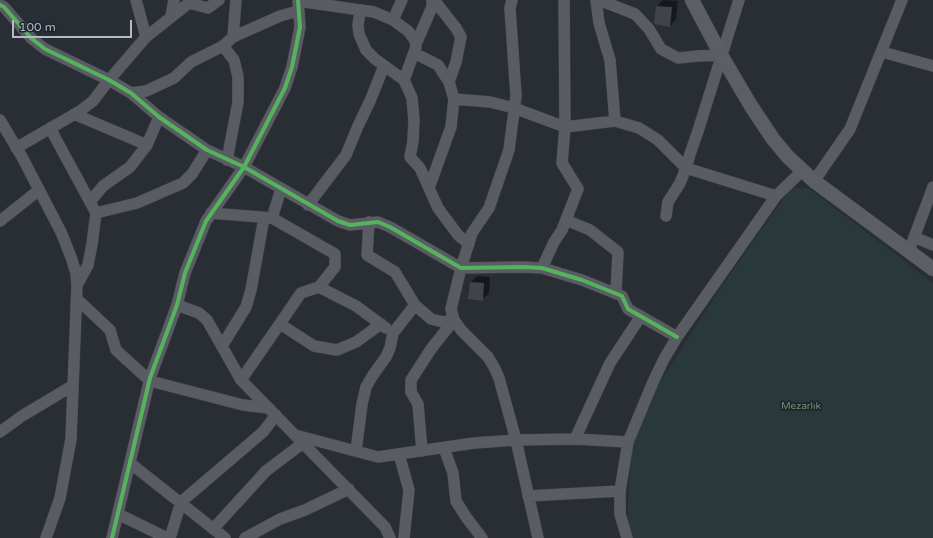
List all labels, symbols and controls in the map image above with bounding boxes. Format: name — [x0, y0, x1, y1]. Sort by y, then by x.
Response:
scale bar — [14, 12, 134, 38]
text: 100 m — [19, 20, 56, 34]
park label: Mezarlık — [781, 400, 821, 412]

